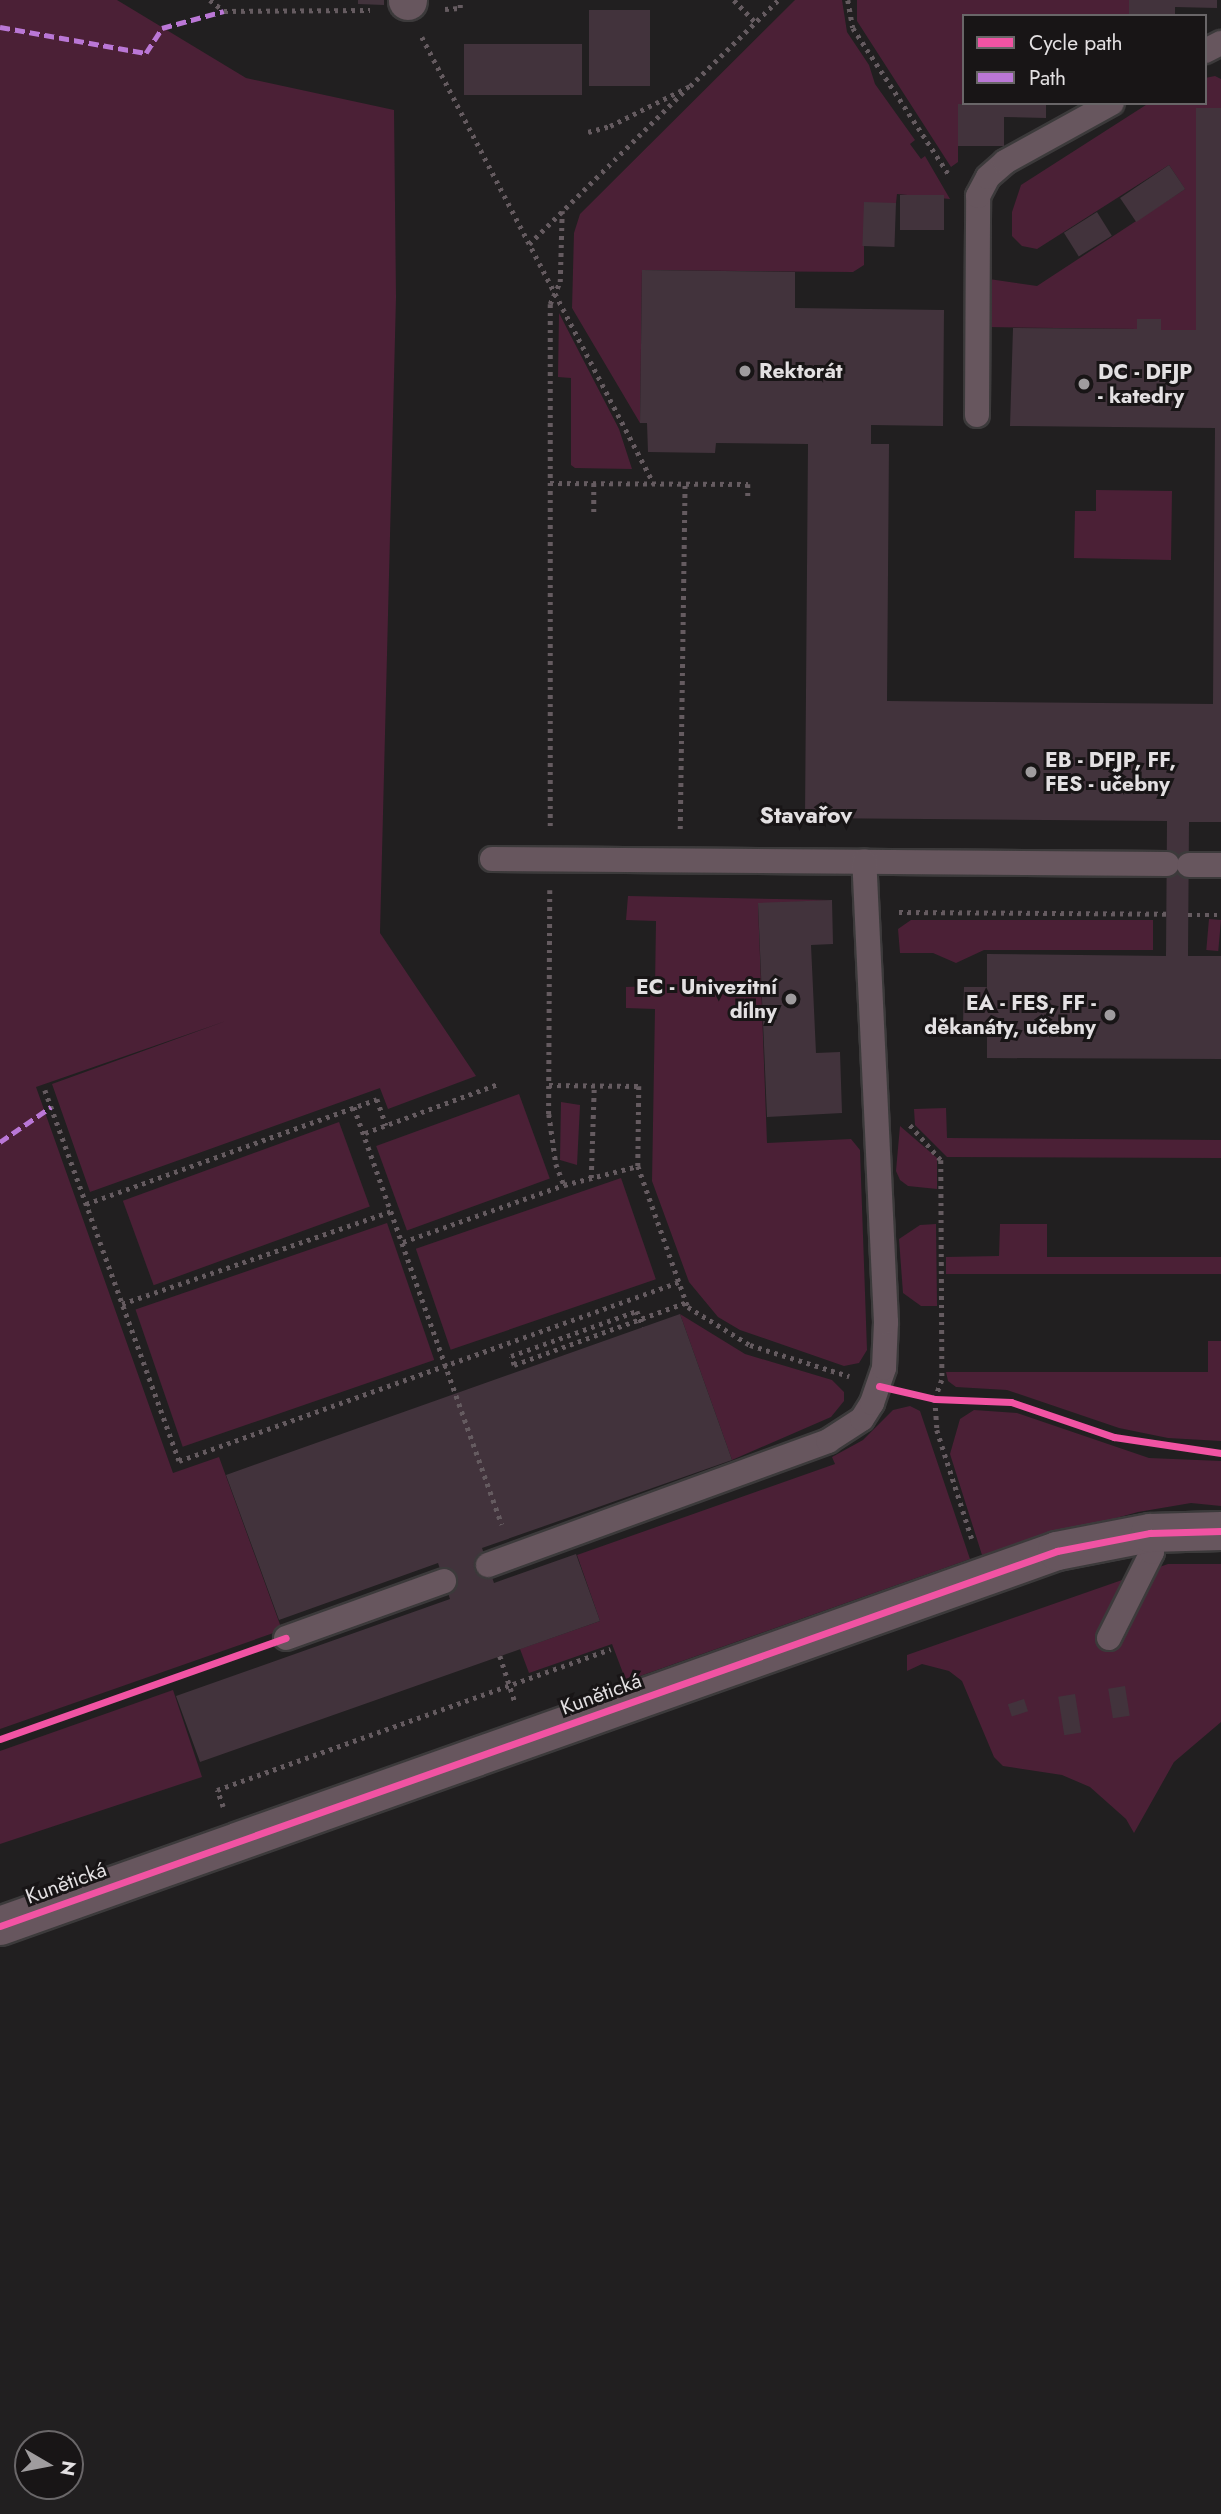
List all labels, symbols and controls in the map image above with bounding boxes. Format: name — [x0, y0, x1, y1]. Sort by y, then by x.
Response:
legend — [962, 14, 1207, 105]
text: Cycle path — [1029, 28, 1122, 58]
text: Path — [1029, 63, 1066, 93]
place label: Rektorát — [759, 358, 843, 384]
place label: DC - DFJP - katedry — [1098, 359, 1192, 409]
marker: Rektorát — [737, 363, 753, 379]
marker: DC - DFJP - katedry — [1076, 376, 1092, 392]
place label: EB - DFJP, FF, FES - učebny — [1045, 747, 1176, 797]
marker: EB - DFJP, FF, FES - učebny — [1023, 764, 1039, 780]
district label: Stavařov — [760, 801, 852, 829]
place label: EC - Univezitní dílny — [636, 974, 777, 1024]
place label: EA - FES, FF - děkanáty, učebny — [924, 990, 1096, 1040]
marker: EC - Univezitní dílny — [783, 991, 799, 1007]
marker: EA - FES, FF - děkanáty, učebny — [1102, 1007, 1118, 1023]
street label: Kunětická — [557, 1668, 645, 1720]
street label: Kunětická — [22, 1857, 110, 1909]
north arrow — [14, 2430, 84, 2500]
text: N — [54, 2459, 83, 2478]

